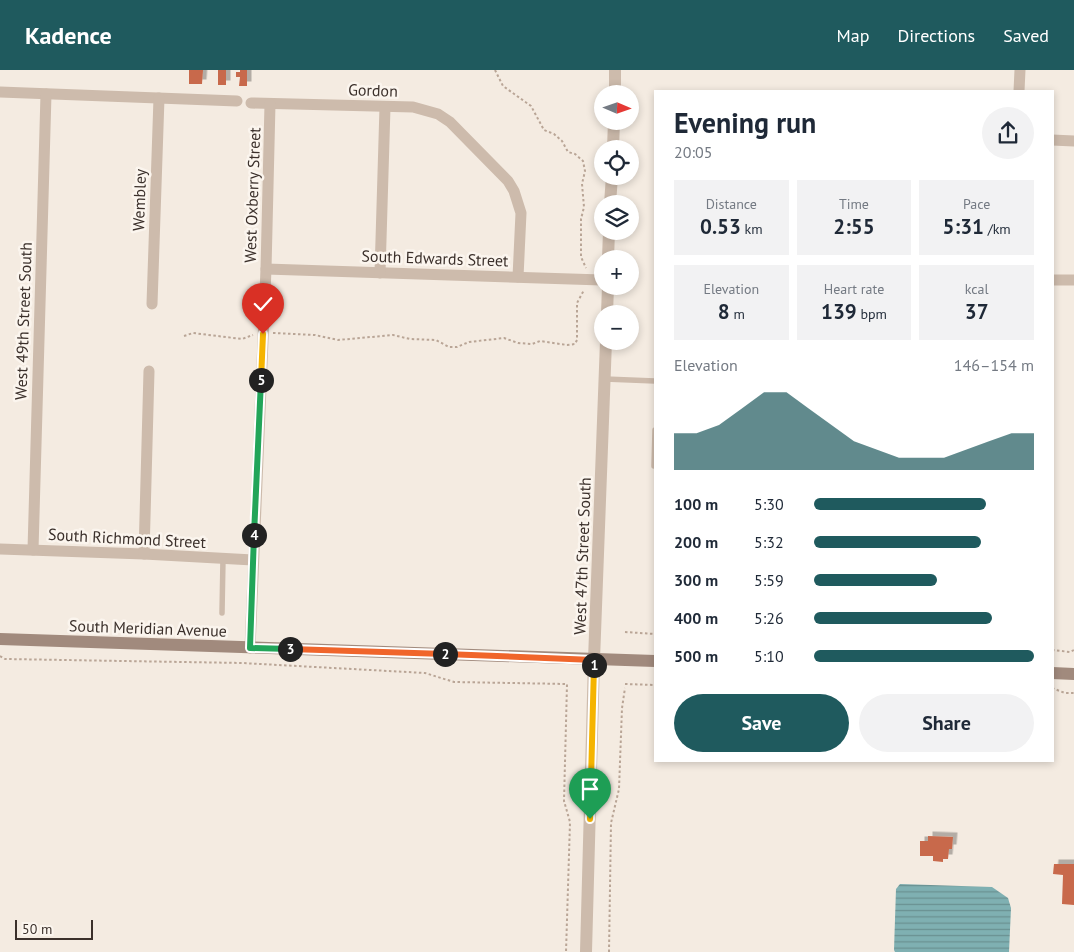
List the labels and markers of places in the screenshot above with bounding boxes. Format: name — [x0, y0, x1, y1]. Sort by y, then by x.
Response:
pin — [242, 283, 284, 334]
pin: 5 — [248, 368, 274, 392]
pin: 4 — [242, 522, 266, 548]
pin: 3 — [278, 636, 302, 662]
pin: 2 — [432, 642, 458, 666]
pin: 1 — [582, 652, 606, 678]
pin — [569, 768, 611, 819]

